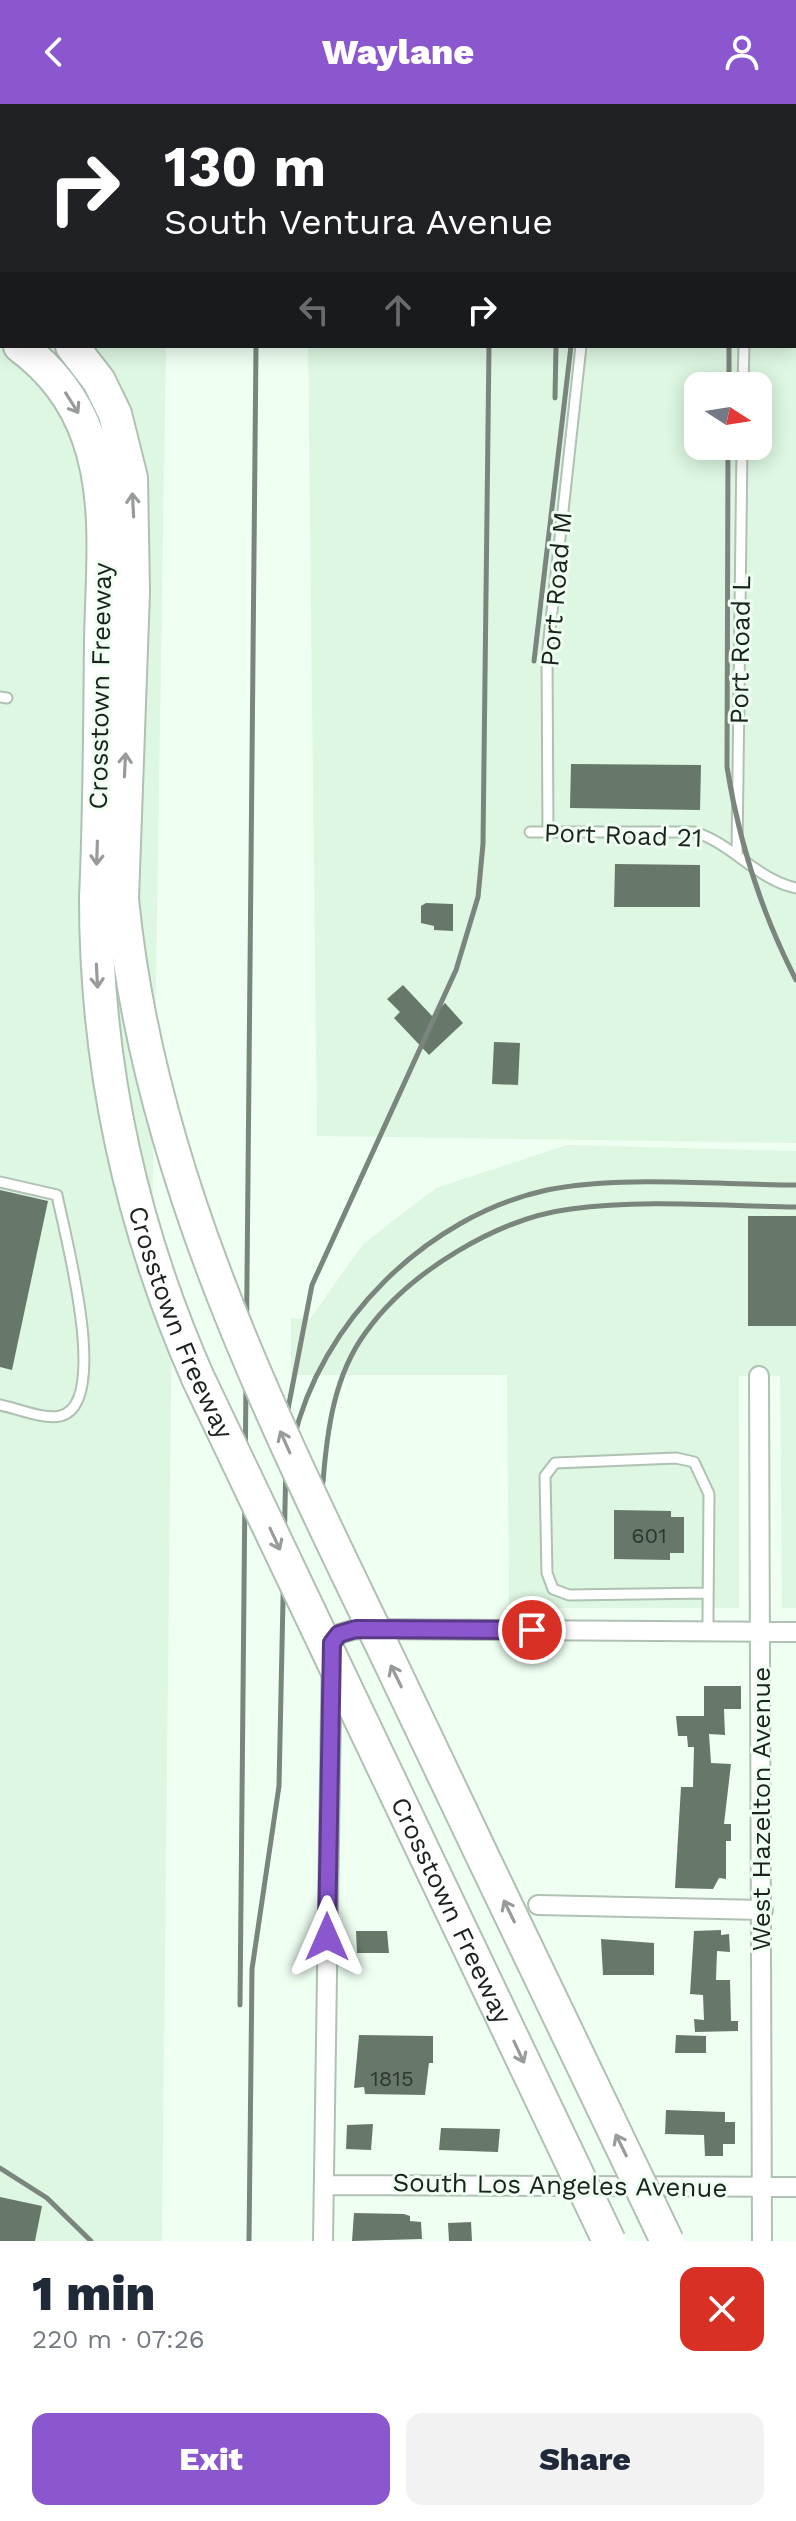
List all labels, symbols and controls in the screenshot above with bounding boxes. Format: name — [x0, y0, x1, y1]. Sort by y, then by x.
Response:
icon: back — [32, 30, 76, 74]
icon: person — [720, 30, 764, 74]
text: Waylane — [322, 31, 474, 73]
text: 130 m — [164, 134, 326, 200]
icon: right — [32, 136, 136, 240]
text: South Ventura Avenue — [164, 201, 553, 243]
icon: left — [292, 288, 336, 332]
icon: ahead — [376, 288, 420, 332]
icon: right — [460, 288, 504, 332]
north arrow — [684, 372, 772, 460]
map controls — [684, 372, 772, 460]
one-way arrow — [64, 391, 80, 414]
one-way arrow — [125, 492, 140, 519]
street label: Port Road M — [534, 510, 578, 668]
street label: Crosstown Freeway — [83, 562, 117, 810]
street label: Port Road L — [724, 575, 756, 725]
one-way arrow — [117, 752, 132, 779]
street label: Port Road 21 — [543, 817, 703, 853]
one-way arrow — [90, 839, 105, 866]
one-way arrow — [90, 962, 105, 989]
street label: Crosstown Freeway — [122, 1203, 240, 1444]
one-way arrow — [276, 1430, 291, 1454]
house number: 601 — [631, 1523, 667, 1548]
one-way arrow — [268, 1527, 283, 1551]
pin — [498, 1596, 566, 1664]
icon: arrive — [510, 1608, 554, 1652]
one-way arrow — [388, 1665, 403, 1689]
street label: West Hazelton Avenue — [746, 1667, 776, 1951]
street label: Crosstown Freeway — [385, 1792, 519, 2029]
position arrow — [285, 1895, 369, 1979]
one-way arrow — [501, 1899, 516, 1923]
one-way arrow — [512, 2040, 527, 2064]
house number: 1815 — [370, 2066, 414, 2091]
one-way arrow — [613, 2134, 628, 2158]
street label: South Los Angeles Avenue — [392, 2167, 728, 2203]
text: 1 min — [32, 2265, 155, 2322]
button: close — [680, 2267, 764, 2351]
text: 220 m · 07:26 — [32, 2324, 205, 2354]
button: Exit — [32, 2413, 390, 2505]
button: Share — [406, 2413, 764, 2505]

